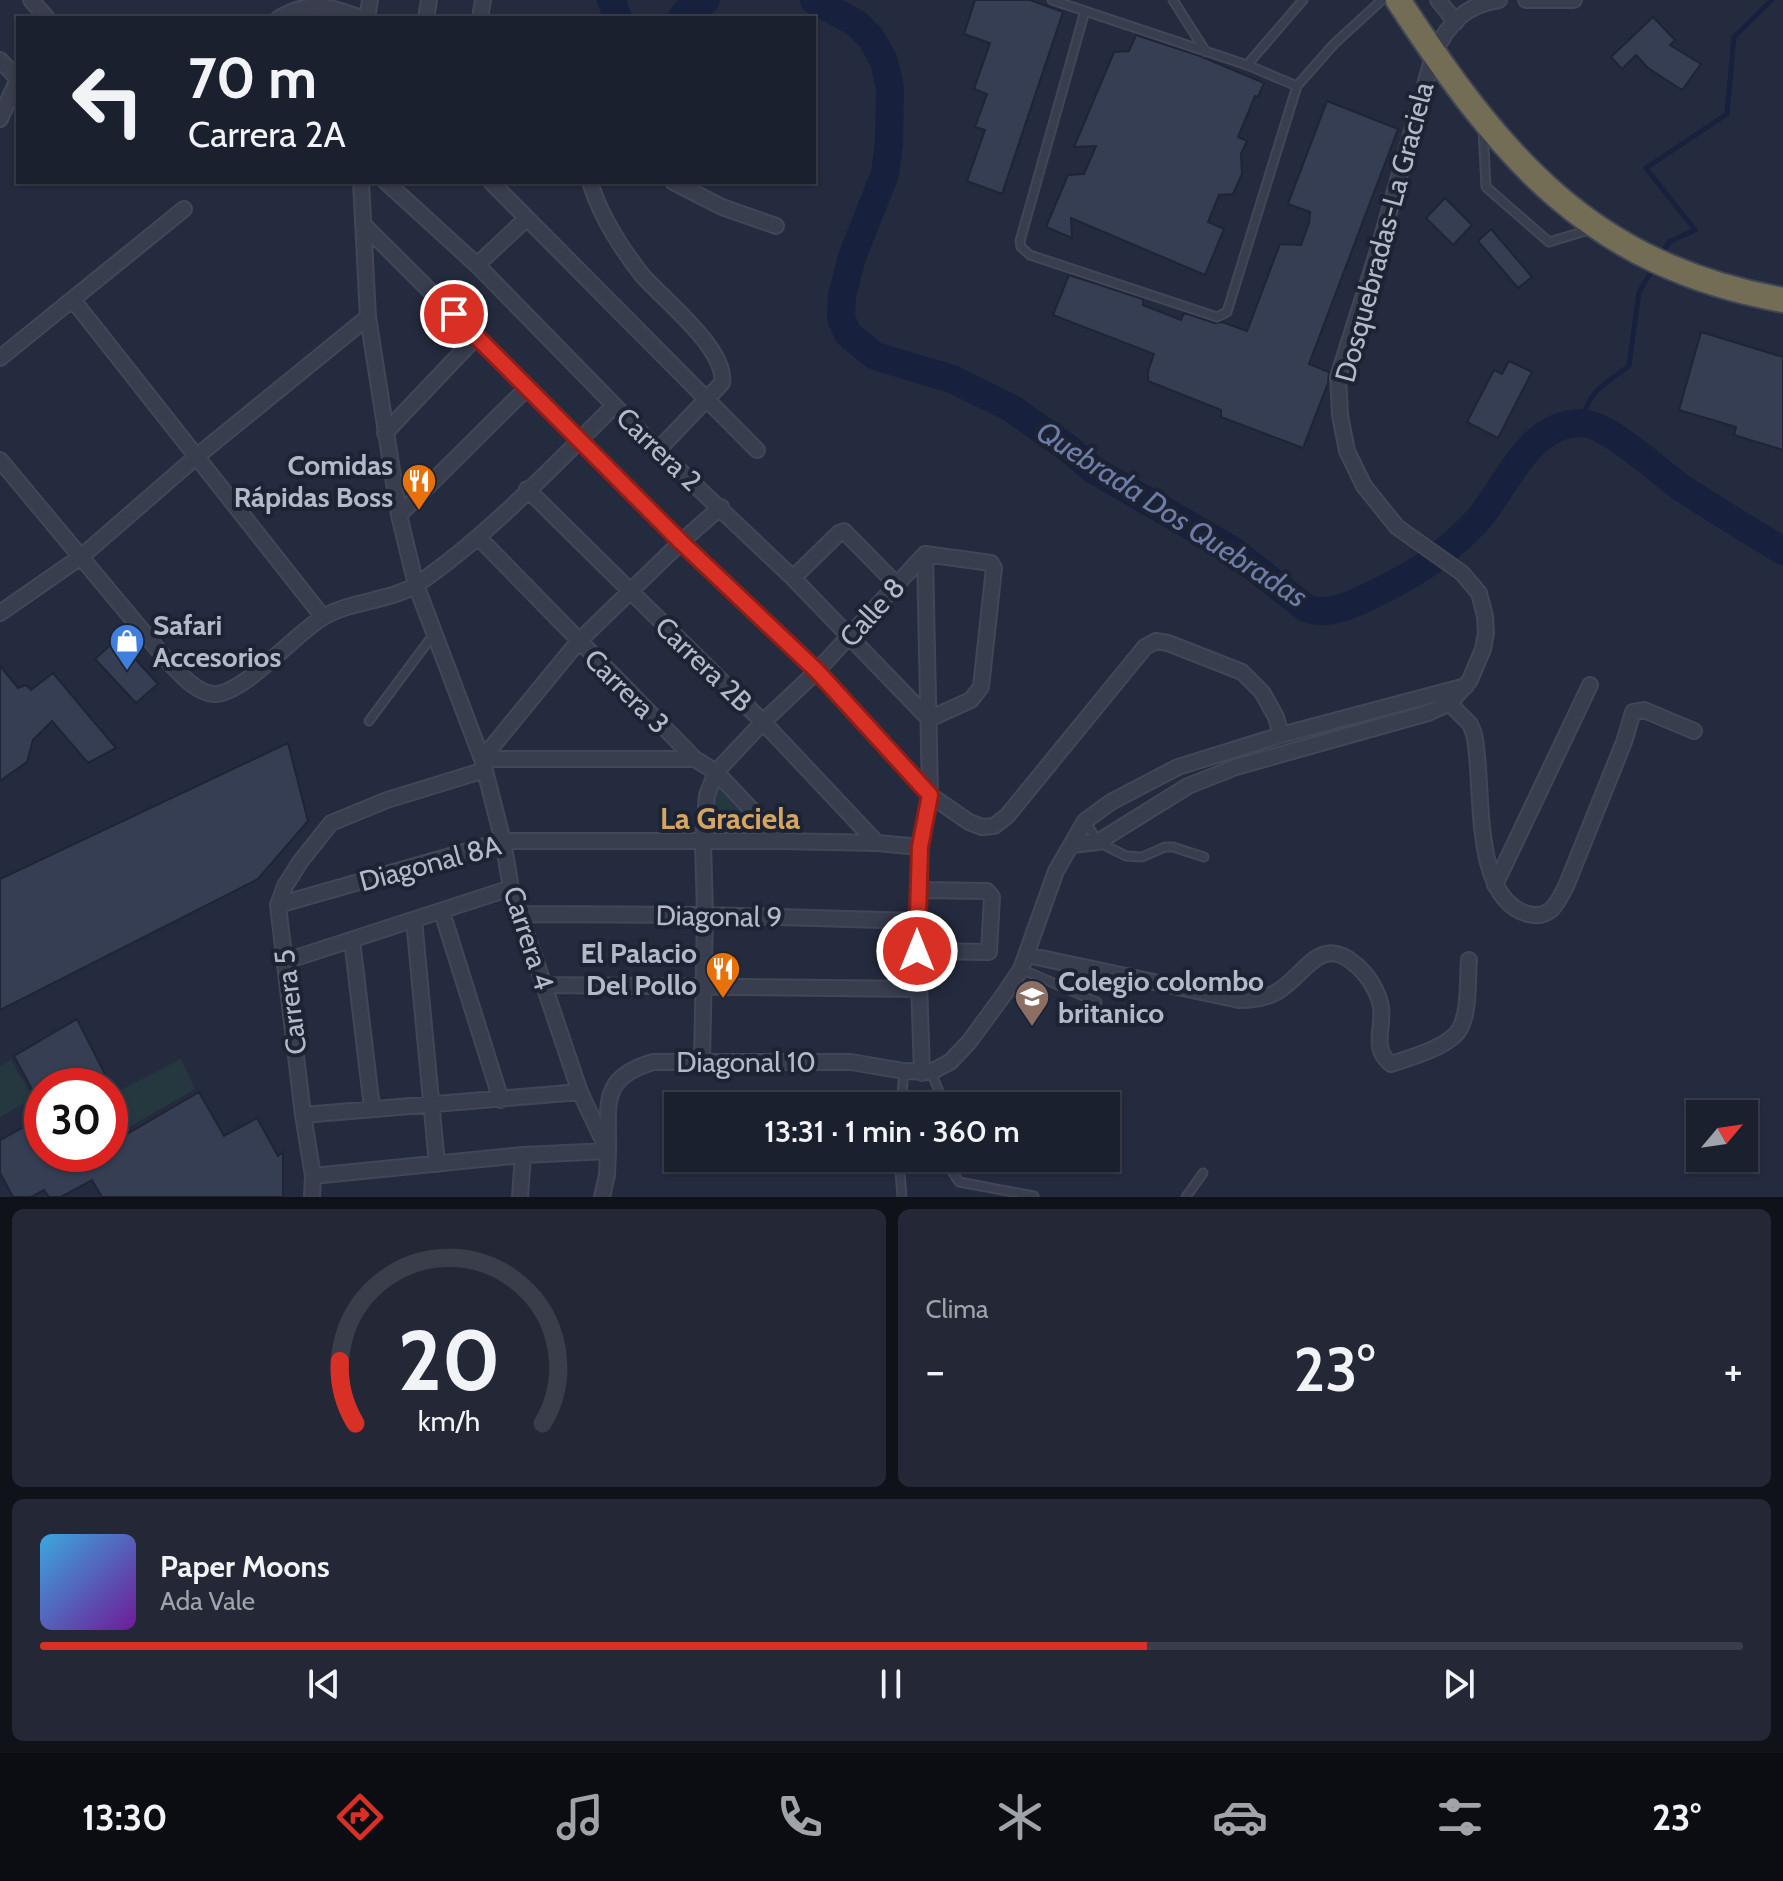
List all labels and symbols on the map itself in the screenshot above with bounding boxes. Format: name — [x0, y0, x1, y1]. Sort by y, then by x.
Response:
street label: Dosquebradas-La Graciela — [1328, 78, 1441, 386]
pin — [420, 280, 488, 348]
street label: Carrera 2 — [609, 400, 709, 498]
water label: Quebrada Dos Quebradas — [1030, 413, 1314, 615]
place label: Comidas Rápidas Boss — [234, 448, 393, 514]
restaurant icon: Comidas Rápidas Boss — [400, 462, 438, 512]
street label: Calle 8 — [832, 570, 912, 654]
place label: Safari Accesorios — [153, 608, 282, 674]
street label: Carrera 2B — [648, 609, 760, 719]
shop icon: Safari Accesorios — [108, 622, 146, 672]
street label: Carrera 3 — [578, 642, 676, 740]
district label: La Graciela — [660, 800, 800, 837]
street label: Diagonal 8A — [356, 828, 505, 898]
street label: Carrera 4 — [496, 882, 562, 994]
street label: Diagonal 9 — [655, 898, 783, 934]
position arrow — [875, 909, 959, 993]
place label: El Palacio Del Pollo — [580, 936, 697, 1002]
street label: Carrera 5 — [267, 947, 313, 1057]
restaurant icon: El Palacio Del Pollo — [704, 950, 742, 1000]
place label: Colegio colombo britanico — [1058, 964, 1264, 1030]
school or university icon: Colegio colombo britanico — [1013, 978, 1051, 1028]
street label: Diagonal 10 — [676, 1045, 816, 1079]
speed limit sign: 30 — [24, 1068, 128, 1172]
north arrow — [1686, 1100, 1758, 1172]

